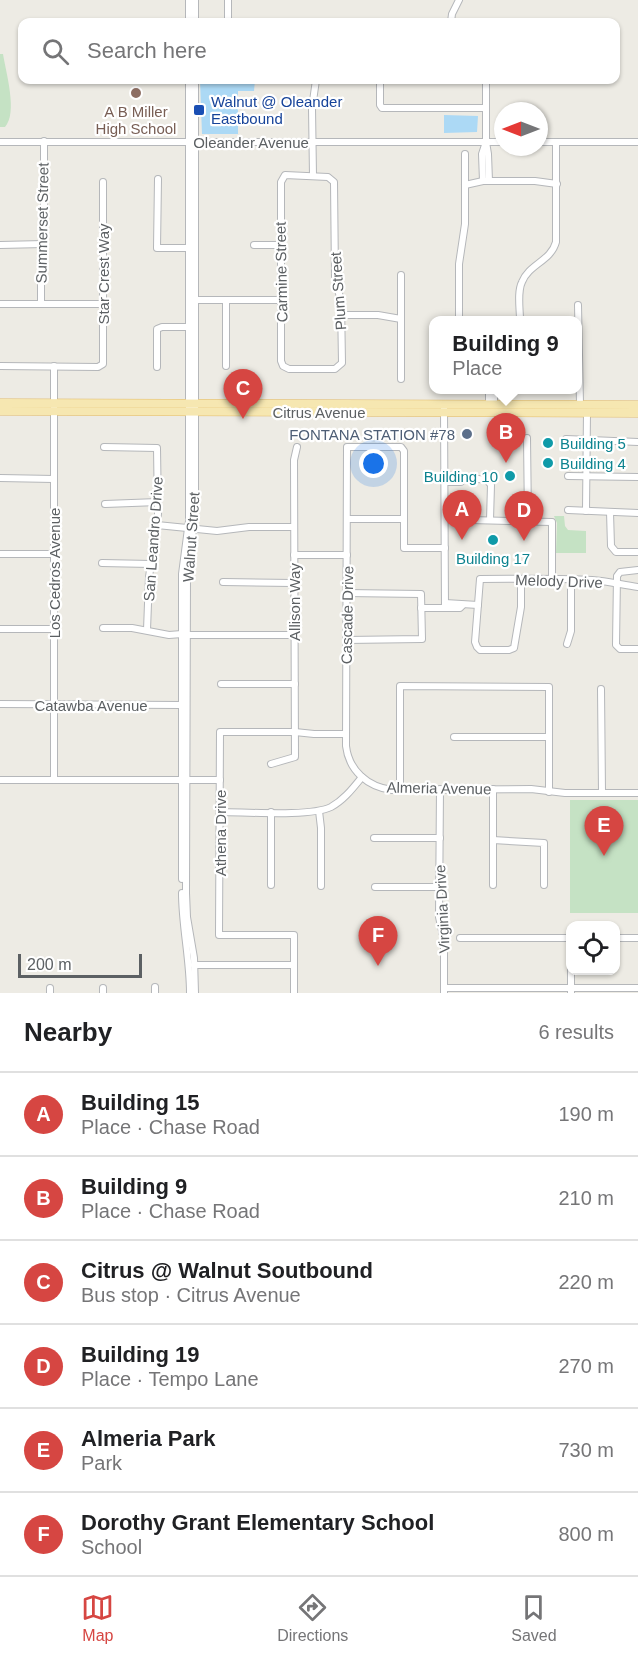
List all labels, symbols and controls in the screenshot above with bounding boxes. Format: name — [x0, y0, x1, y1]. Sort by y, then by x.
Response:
search box — [18, 18, 620, 84]
icon: search — [39, 35, 72, 68]
text: Search here — [87, 38, 207, 63]
marker: A B Miller High School — [129, 86, 143, 100]
place label: Walnut @ Oleander Eastbound — [211, 93, 342, 127]
north arrow — [494, 102, 548, 156]
place label: A B Miller High School — [96, 103, 176, 137]
marker: Walnut @ Oleander Eastbound — [192, 103, 206, 117]
street label: Oleander Avenue — [193, 134, 309, 151]
street label: Summerset Street — [32, 162, 52, 284]
street label: Carmine Street — [272, 221, 290, 323]
street label: Star Crest Way — [95, 223, 112, 325]
street label: Plum Street — [327, 250, 349, 331]
popup — [429, 316, 582, 394]
text: Building 9 — [452, 331, 559, 356]
text: Place — [452, 357, 502, 379]
pin: C — [224, 370, 262, 419]
street label: Citrus Avenue — [272, 404, 366, 421]
pin: B — [486, 414, 526, 463]
place label: FONTANA STATION #78 — [289, 426, 455, 443]
marker: FONTANA STATION #78 — [460, 427, 474, 441]
place label: Building 5 — [560, 435, 626, 452]
marker: Building 5 — [541, 436, 555, 450]
your location — [359, 449, 388, 478]
place label: Building 4 — [560, 455, 626, 472]
marker: Building 4 — [541, 456, 555, 470]
place label: Building 10 — [424, 468, 498, 485]
marker: Building 10 — [503, 469, 517, 483]
street label: San Leandro Drive — [140, 476, 166, 602]
pin: A — [442, 490, 482, 540]
street label: Walnut Street — [179, 491, 203, 583]
pin: D — [504, 492, 544, 541]
street label: Los Cedros Avenue — [46, 508, 63, 638]
marker: Building 17 — [486, 533, 500, 547]
place label: Building 17 — [456, 550, 530, 567]
street label: Allison Way — [286, 563, 303, 641]
street label: Cascade Drive — [338, 566, 356, 664]
street label: Melody Drive — [515, 571, 603, 591]
street label: Catawba Avenue — [34, 697, 148, 714]
street label: Almeria Avenue — [386, 779, 492, 797]
street label: Athena Drive — [212, 790, 229, 876]
pin: E — [584, 806, 624, 856]
street label: Virginia Drive — [431, 864, 453, 954]
pin: F — [358, 916, 398, 966]
map controls — [566, 921, 620, 975]
button: locate — [566, 921, 620, 975]
scale bar — [18, 951, 142, 978]
text: 200 m — [27, 956, 71, 973]
text: Nearby — [24, 1017, 112, 1047]
text: 6 results — [538, 1021, 614, 1043]
text: Building 15 — [81, 1090, 200, 1115]
text: A — [36, 1103, 51, 1125]
text: 190 m — [558, 1103, 614, 1125]
text: Place · Chase Road — [81, 1116, 260, 1138]
text: Building 9 — [81, 1174, 187, 1199]
text: B — [36, 1187, 51, 1209]
text: 210 m — [558, 1187, 614, 1209]
text: Place · Chase Road — [81, 1200, 260, 1222]
text: Citrus @ Walnut Soutbound — [81, 1258, 373, 1283]
text: C — [36, 1271, 51, 1293]
text: 220 m — [558, 1271, 614, 1293]
text: Bus stop · Citrus Avenue — [81, 1284, 301, 1306]
text: Building 19 — [81, 1342, 200, 1367]
text: D — [36, 1355, 51, 1377]
text: 270 m — [558, 1355, 614, 1377]
text: Place · Tempo Lane — [81, 1368, 259, 1390]
text: Almeria Park — [81, 1426, 216, 1451]
text: E — [37, 1439, 50, 1461]
text: 730 m — [558, 1439, 614, 1461]
text: Park — [81, 1452, 122, 1474]
text: Dorothy Grant Elementary School — [81, 1510, 434, 1535]
text: F — [37, 1523, 50, 1545]
text: 800 m — [558, 1523, 614, 1545]
text: School — [81, 1536, 142, 1558]
tab: Map — [81, 1591, 114, 1645]
tab: Directions — [277, 1591, 348, 1645]
tab: Saved — [511, 1591, 557, 1645]

